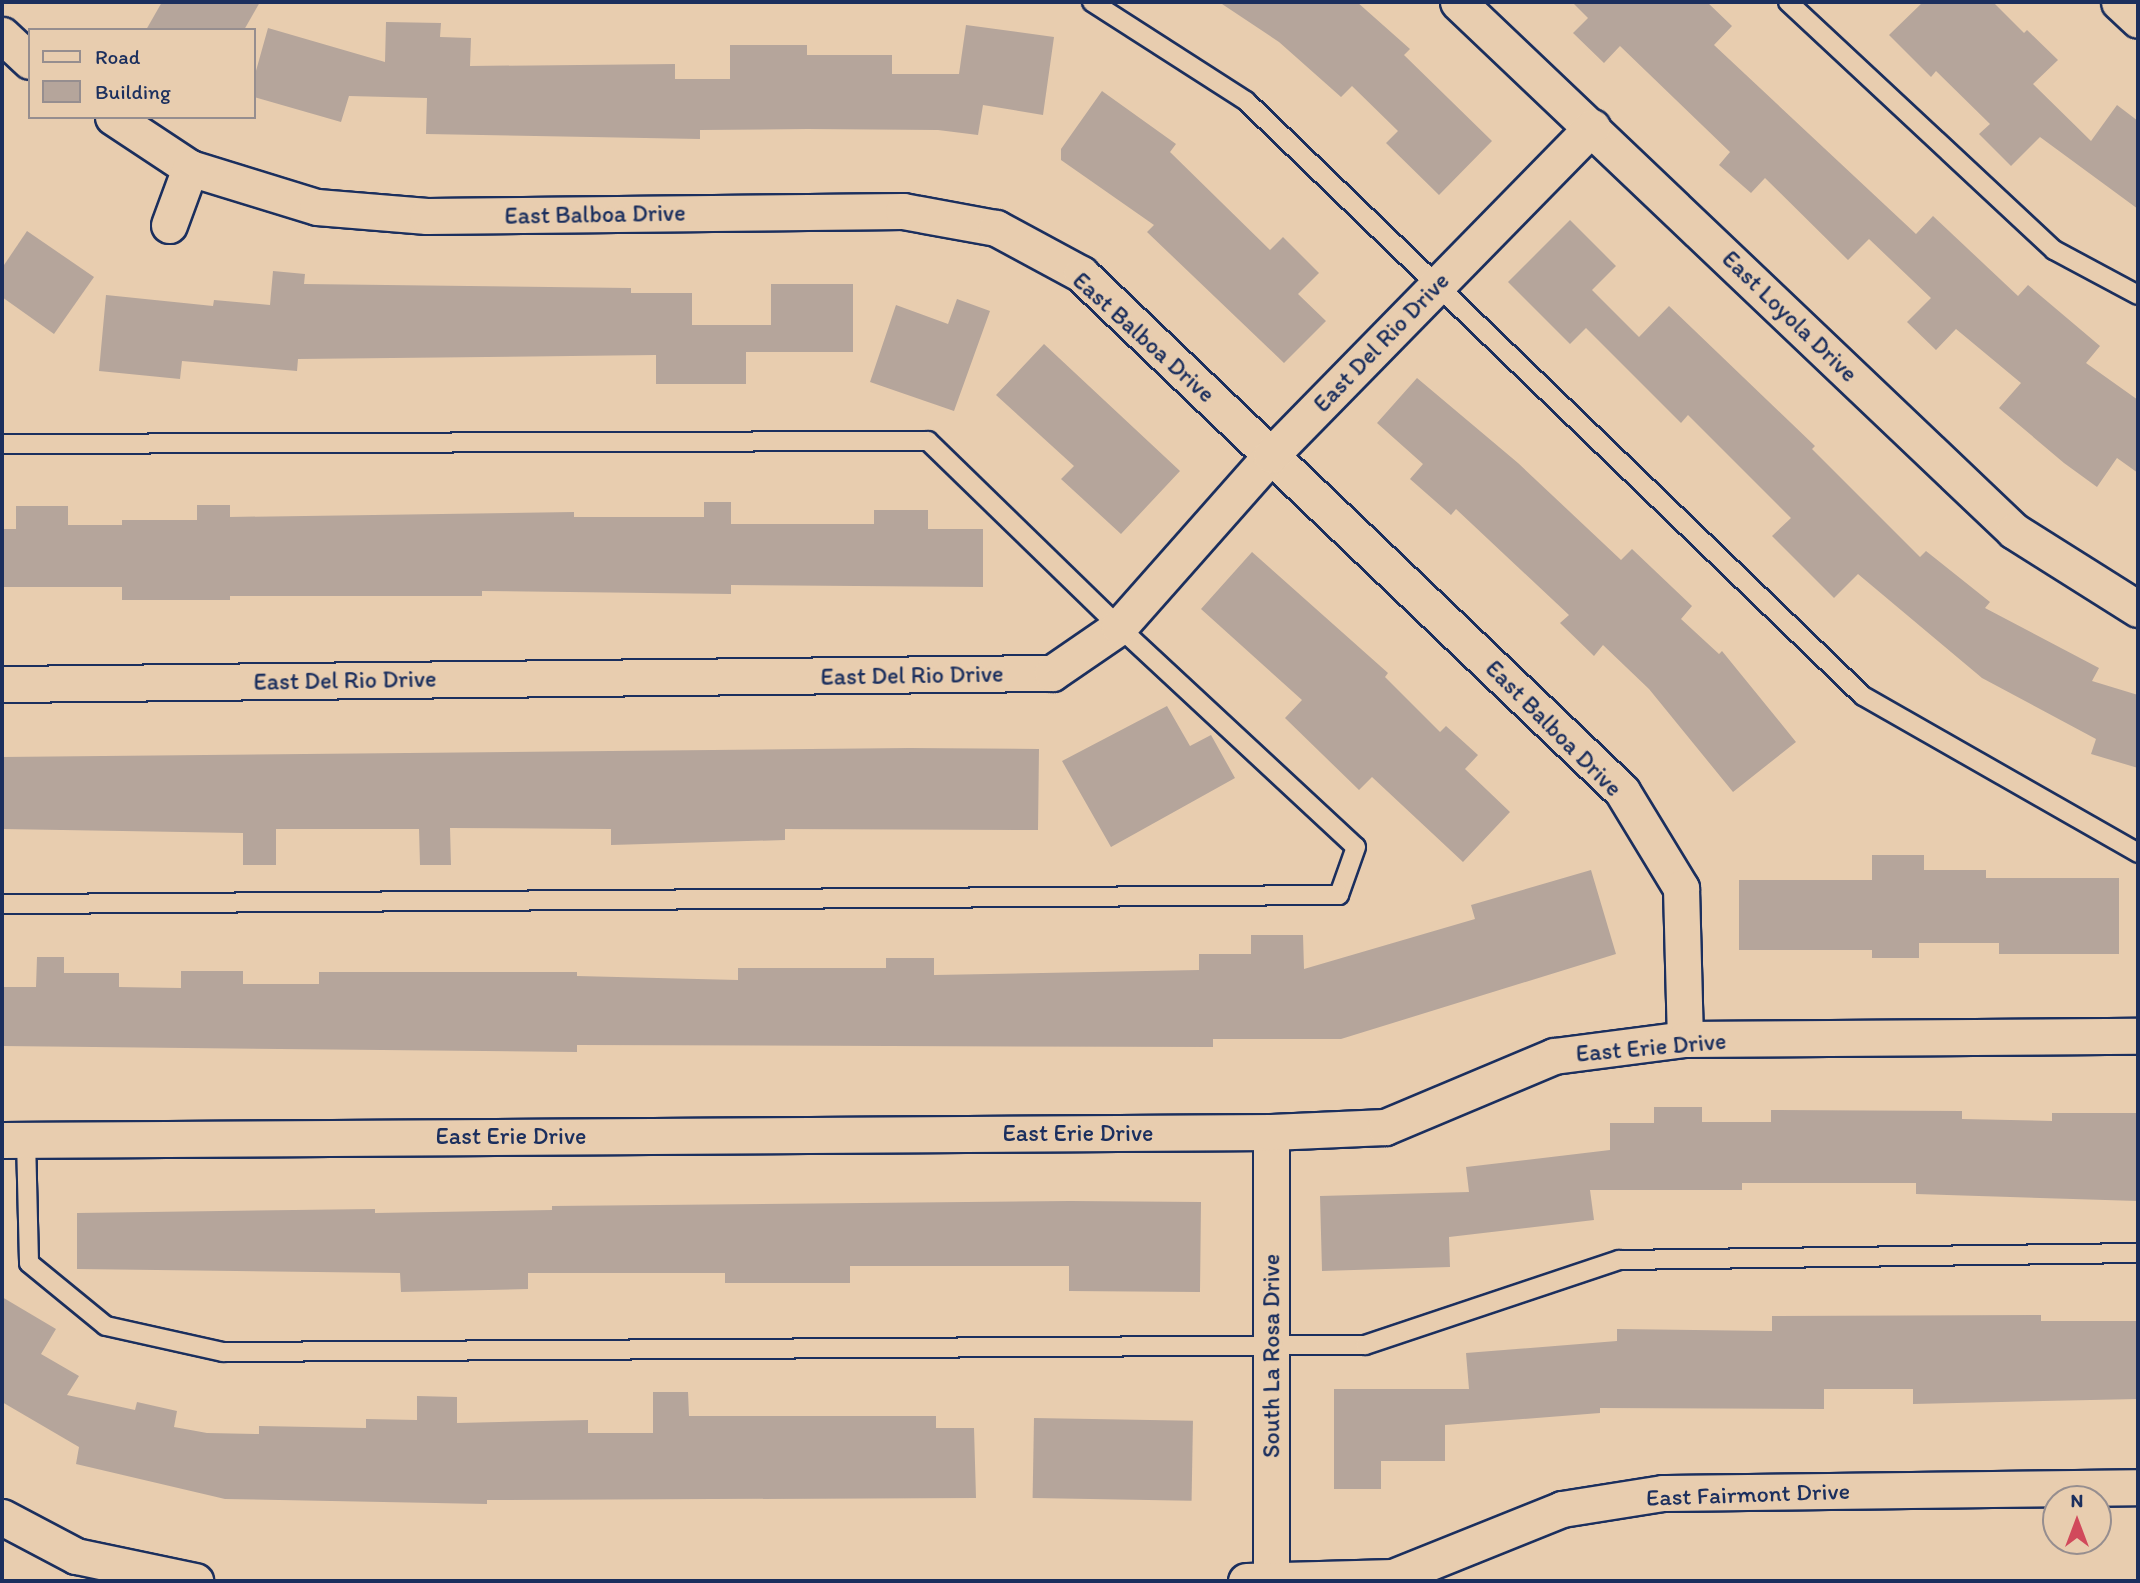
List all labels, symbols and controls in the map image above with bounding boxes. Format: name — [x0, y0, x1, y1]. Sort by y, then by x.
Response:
legend — [28, 28, 256, 119]
text: Road — [95, 44, 140, 69]
text: Building — [95, 79, 171, 104]
street label: East Balboa Drive — [504, 198, 686, 230]
street label: East Loyola Drive — [1716, 244, 1864, 388]
street label: East Balboa Drive — [1067, 265, 1221, 409]
street label: East Del Rio Drive — [1307, 266, 1455, 418]
street label: East Balboa Drive — [1479, 653, 1629, 803]
street label: East Del Rio Drive — [820, 659, 1004, 691]
street label: East Del Rio Drive — [253, 664, 437, 696]
street label: East Erie Drive — [1575, 1026, 1727, 1068]
street label: East Erie Drive — [1003, 1119, 1153, 1147]
street label: East Erie Drive — [436, 1122, 586, 1150]
street label: South La Rosa Drive — [1257, 1254, 1285, 1458]
street label: East Fairmont Drive — [1646, 1476, 1850, 1512]
north arrow — [2042, 1485, 2112, 1555]
text: N — [2071, 1489, 2083, 1512]

